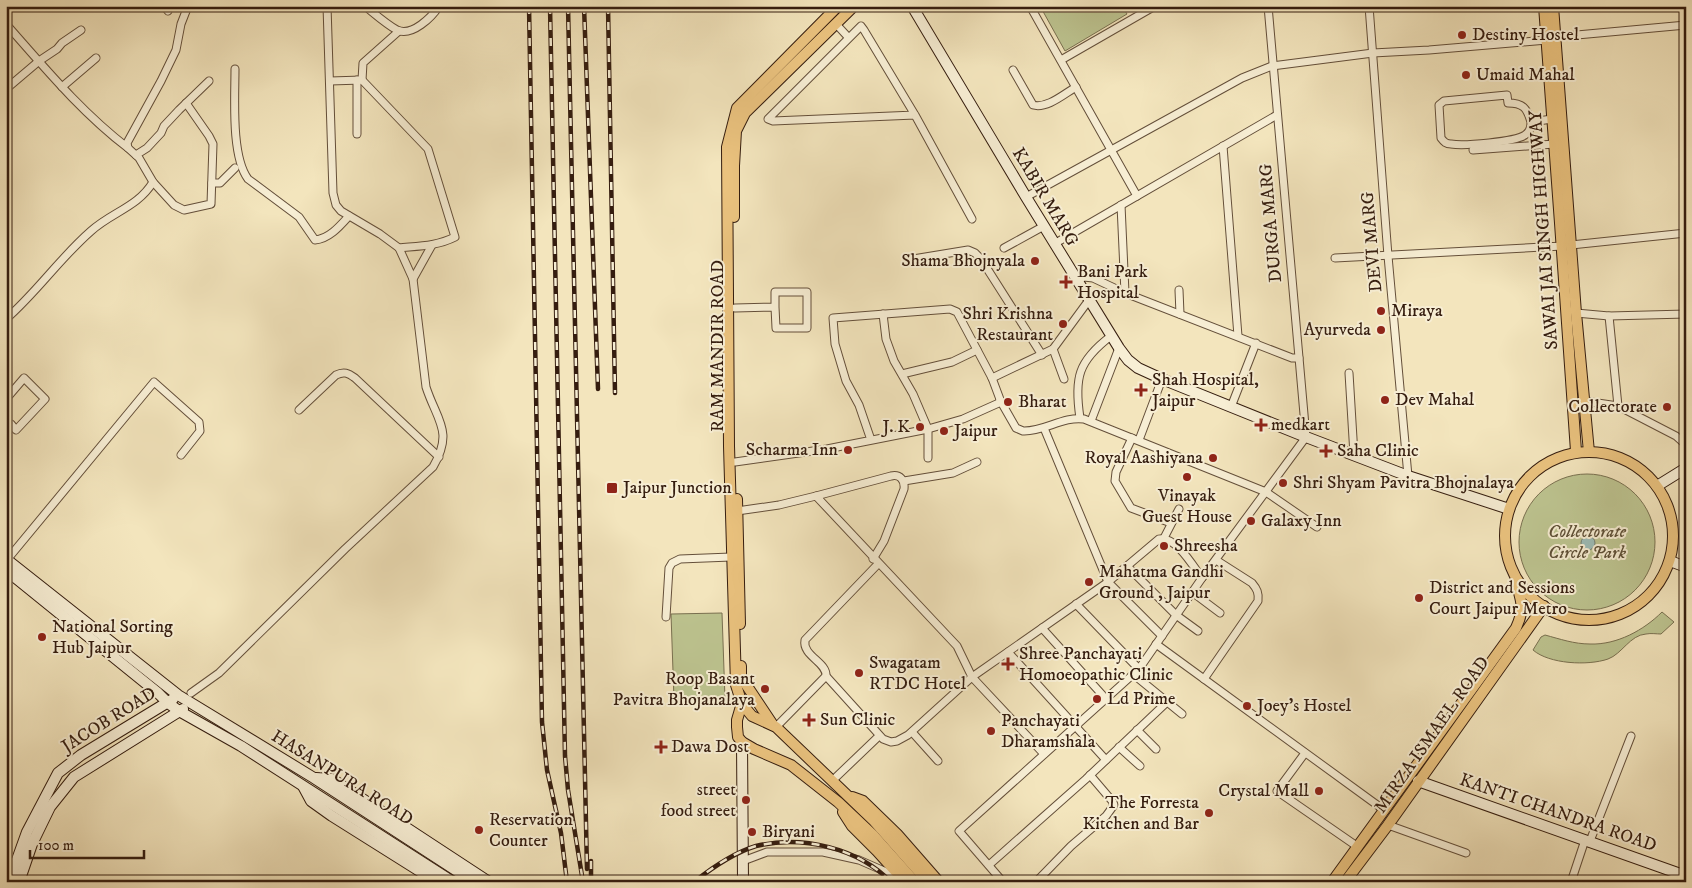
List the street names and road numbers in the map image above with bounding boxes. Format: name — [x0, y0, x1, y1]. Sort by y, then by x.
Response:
street label: SAWAI JAI SINGH HIGHWAY — [1525, 109, 1563, 351]
street label: KABIR MARG — [1007, 144, 1083, 251]
street label: DURGA MARG — [1255, 162, 1287, 283]
street label: DEVI MARG — [1357, 190, 1387, 293]
street label: RAM MANDIR ROAD — [707, 260, 729, 432]
street label: MIRZA ISMAEL ROAD — [1370, 652, 1494, 818]
street label: JACOB ROAD — [56, 682, 160, 759]
street label: HASANPURA ROAD — [267, 725, 417, 831]
street label: KANTI CHANDRA ROAD — [1457, 769, 1659, 857]

